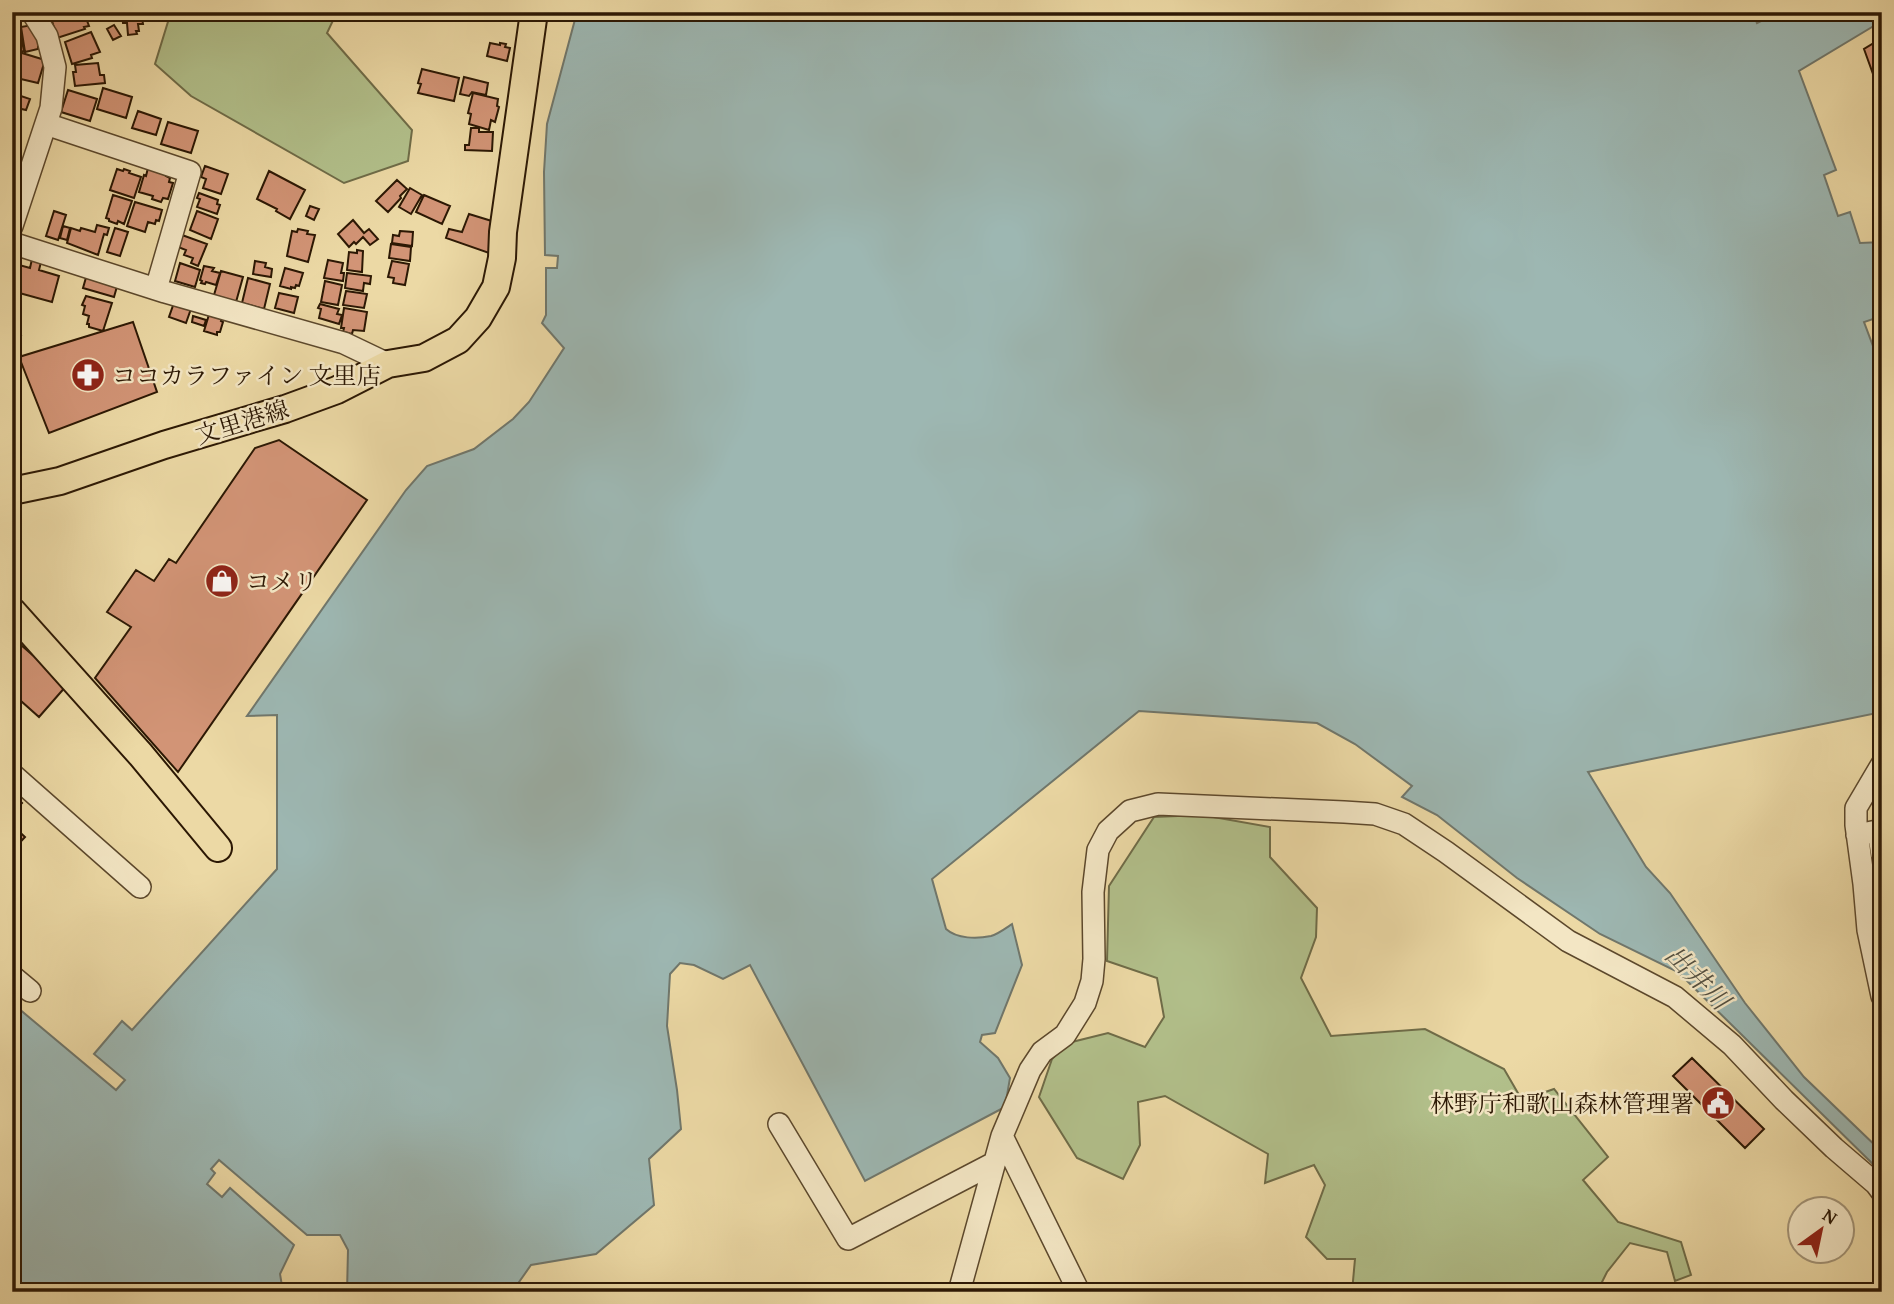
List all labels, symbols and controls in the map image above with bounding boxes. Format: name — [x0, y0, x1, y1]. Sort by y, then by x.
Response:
pharmacy icon: ココカラファイン 文里店 — [69, 356, 107, 394]
place label: ココカラファイン 文里店 — [112, 358, 381, 393]
street label: 文里港線 — [191, 391, 293, 453]
shop icon: コメリ — [203, 562, 241, 600]
place label: コメリ — [246, 564, 318, 599]
water label: 出井川 — [1657, 936, 1741, 1020]
public building icon: 林野庁和歌山森林管理署 — [1699, 1084, 1737, 1122]
place label: 林野庁和歌山森林管理署 — [1430, 1086, 1694, 1121]
north arrow — [1786, 1196, 1856, 1266]
text: N — [1817, 1201, 1843, 1231]

